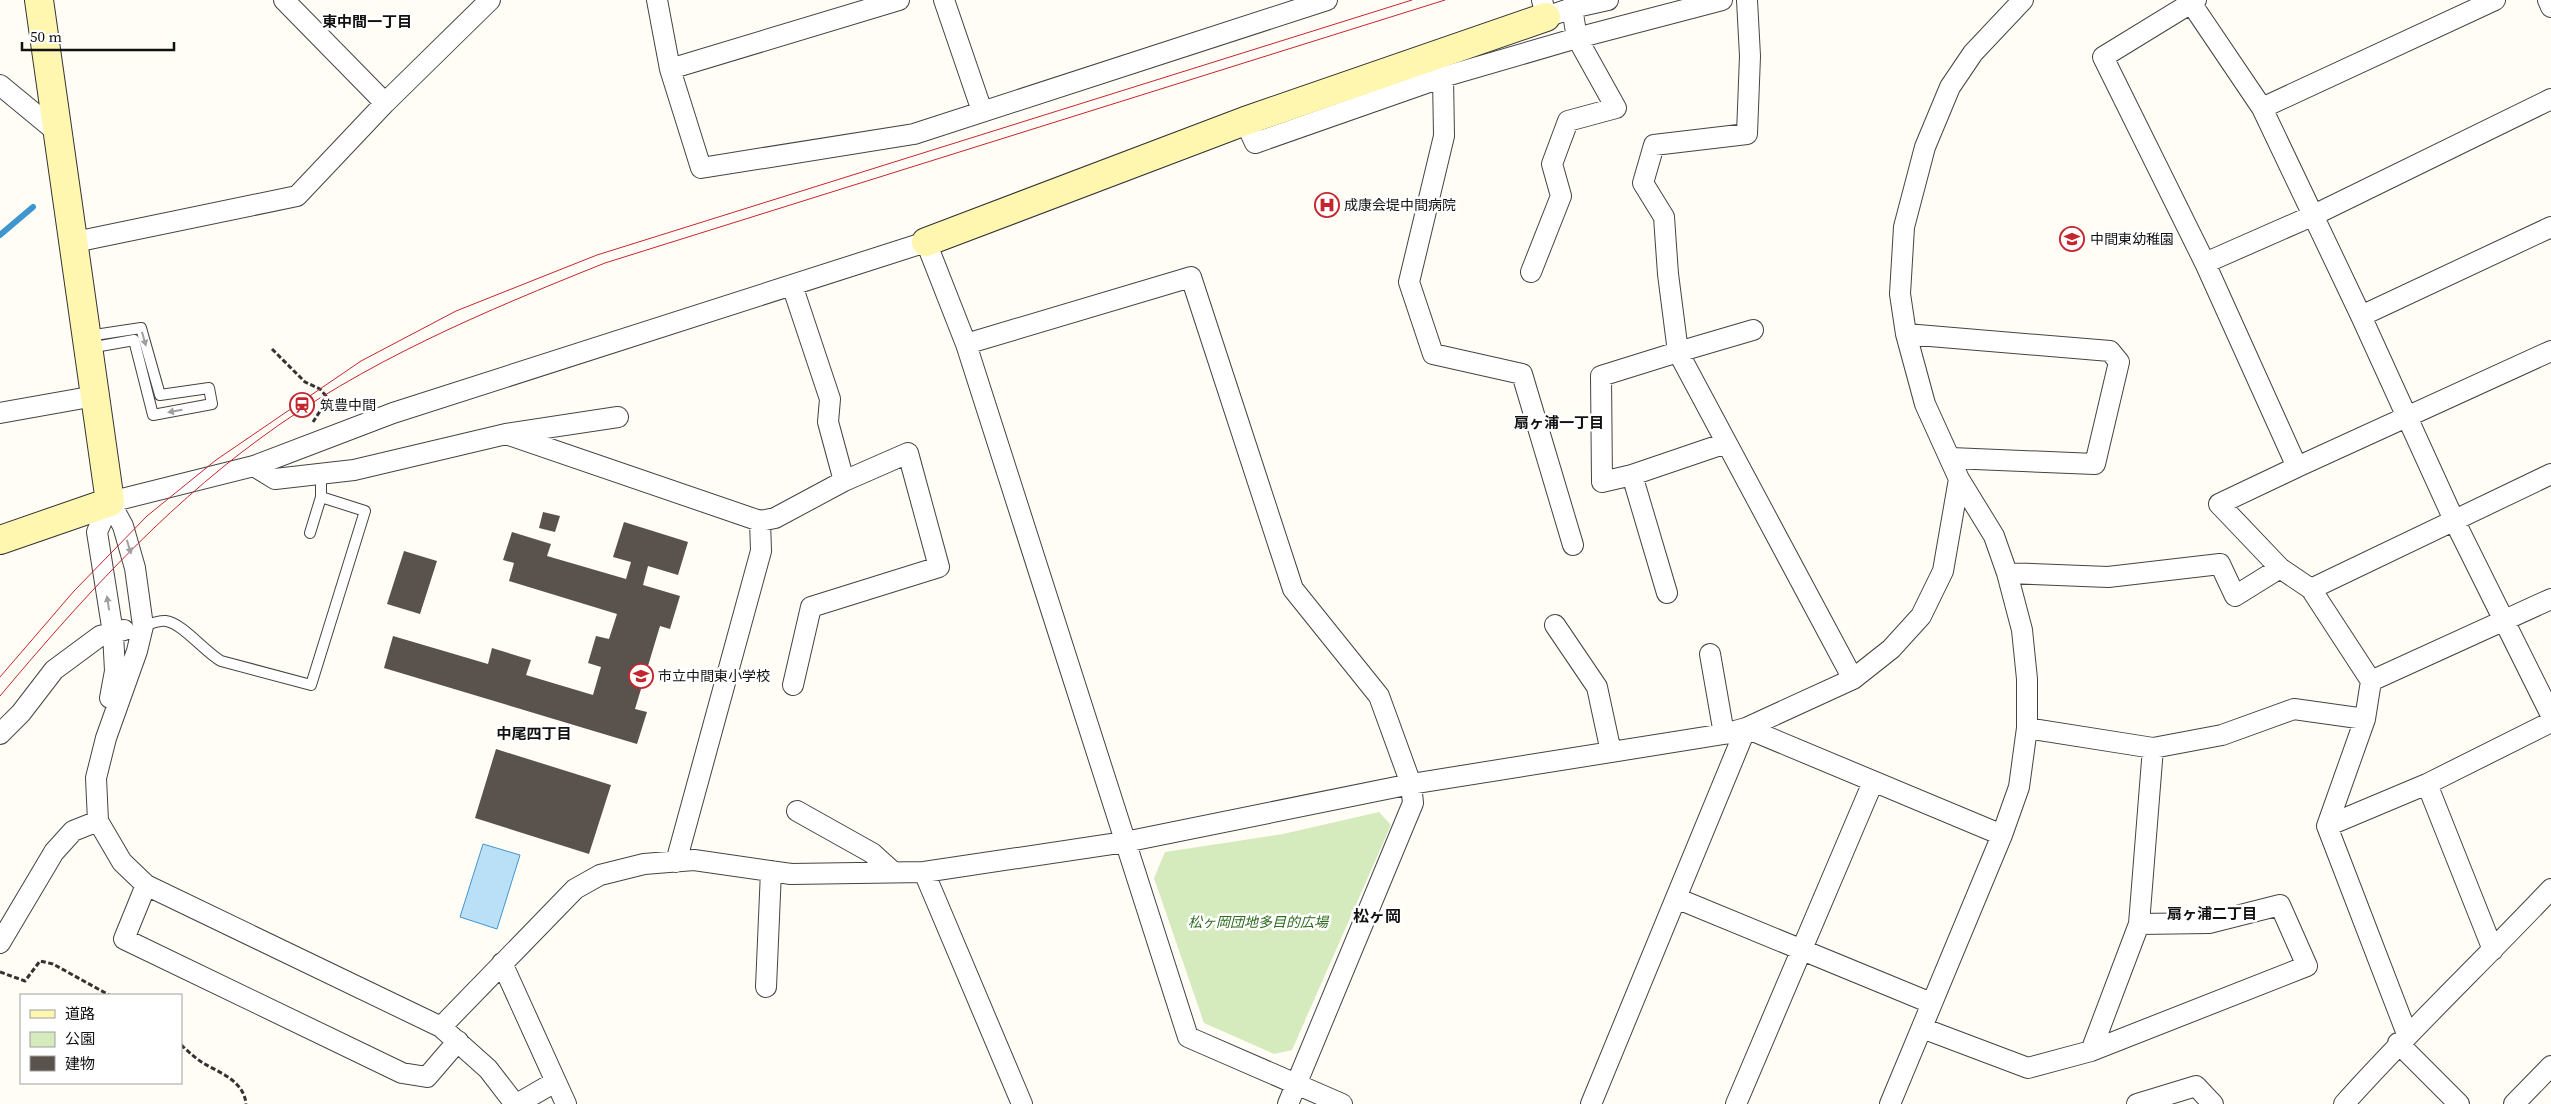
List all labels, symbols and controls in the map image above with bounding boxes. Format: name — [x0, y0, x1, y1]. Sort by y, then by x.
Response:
district label: 東中間一丁目 — [322, 11, 412, 32]
scale bar — [22, 20, 175, 52]
text: 50 m — [30, 26, 62, 47]
hospital icon: 成康会堤中間病院 — [1314, 192, 1340, 218]
place label: 成康会堤中間病院 — [1344, 195, 1456, 215]
school or university icon: 中間東幼稚園 — [2059, 226, 2085, 252]
place label: 中間東幼稚園 — [2090, 229, 2174, 249]
one-way arrow — [141, 332, 149, 347]
station icon: 筑豊中間 — [289, 392, 315, 418]
place label: 筑豊中間 — [320, 395, 376, 415]
one-way arrow — [167, 407, 183, 415]
district label: 扇ヶ浦一丁目 — [1514, 412, 1604, 433]
one-way arrow — [125, 539, 133, 554]
one-way arrow — [104, 594, 112, 610]
school or university icon: 市立中間東小学校 — [628, 663, 654, 689]
place label: 市立中間東小学校 — [658, 666, 770, 686]
district label: 中尾四丁目 — [496, 723, 572, 744]
district label: 扇ヶ浦二丁目 — [2167, 903, 2257, 924]
district label: 松ヶ岡 — [1353, 905, 1401, 927]
park label: 松ヶ岡団地多目的広場 — [1188, 912, 1330, 932]
legend — [20, 994, 182, 1084]
text: 道路 — [65, 1003, 95, 1024]
text: 公園 — [65, 1028, 95, 1049]
text: 建物 — [65, 1053, 95, 1074]

